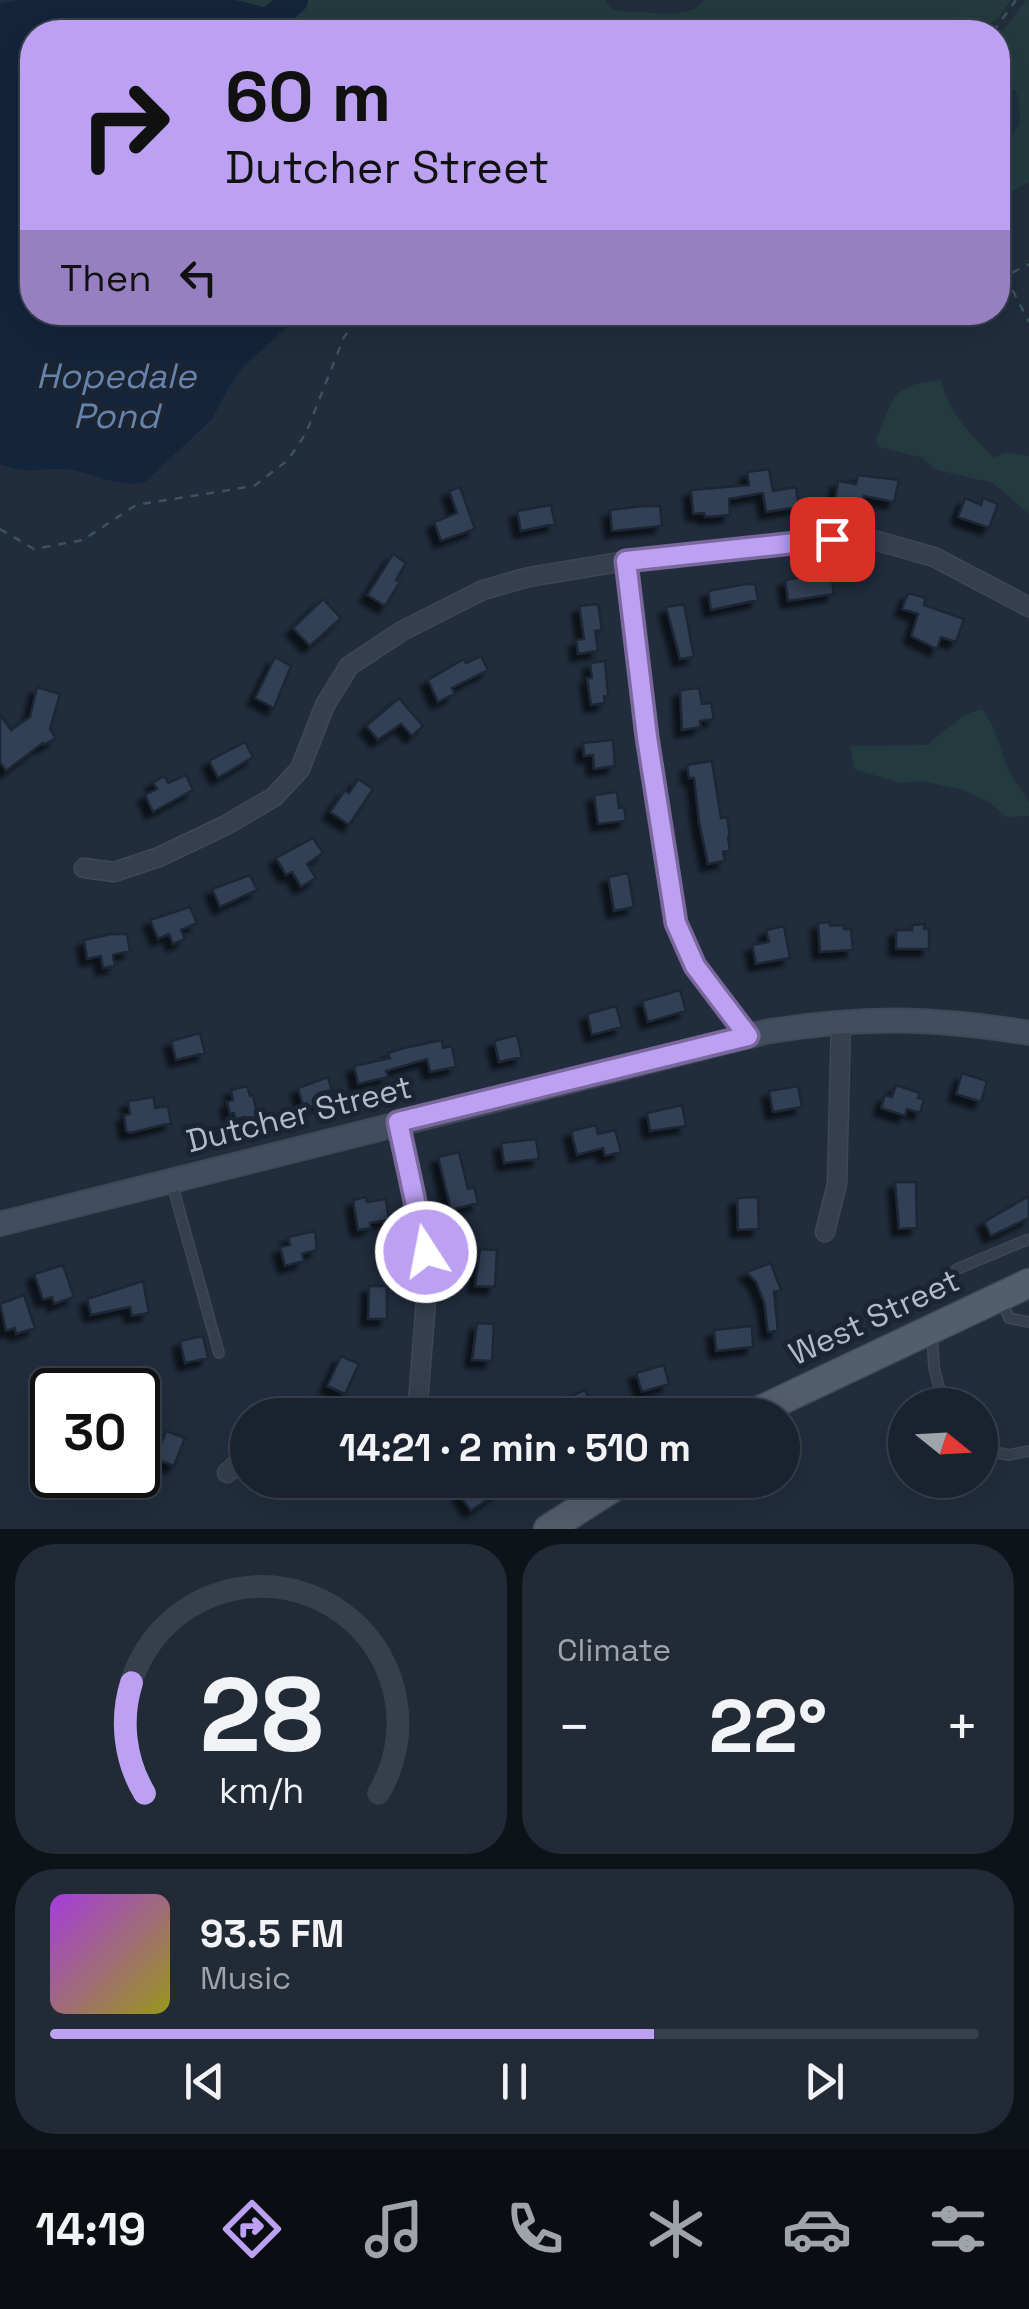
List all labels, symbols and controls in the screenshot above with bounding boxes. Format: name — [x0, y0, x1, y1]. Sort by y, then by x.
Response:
text: 60 m — [225, 52, 391, 141]
icon: right — [60, 60, 190, 190]
text: Dutcher Street — [225, 139, 549, 196]
icon: left — [171, 250, 226, 305]
text: Then — [60, 254, 151, 302]
water label: Hopedale Pond — [36, 354, 197, 438]
pin — [790, 497, 875, 582]
icon: arrive — [805, 512, 860, 567]
street label: Dutcher Street — [182, 1067, 416, 1161]
position arrow — [374, 1200, 478, 1304]
street label: West Street — [782, 1260, 966, 1374]
speed limit sign: 30 — [30, 1368, 160, 1498]
north arrow — [888, 1388, 998, 1498]
map controls — [888, 1388, 998, 1498]
text: 14:21 · 2 min · 510 m — [339, 1424, 691, 1472]
text: Climate — [557, 1630, 671, 1670]
text: 28 — [199, 1649, 323, 1781]
text: 22° — [709, 1678, 827, 1774]
text: − — [557, 1692, 591, 1762]
text: + — [945, 1692, 979, 1762]
text: km/h — [218, 1768, 304, 1813]
text: 93.5 FM — [200, 1910, 344, 1958]
text: Music — [200, 1958, 291, 1998]
icon: previous — [177, 2054, 232, 2109]
icon: pause — [487, 2054, 542, 2109]
icon: next — [797, 2054, 852, 2109]
icon: directions — [217, 2194, 287, 2264]
icon: music — [359, 2194, 429, 2264]
icon: phone — [500, 2194, 570, 2264]
icon: climate — [641, 2194, 711, 2264]
icon: car — [782, 2194, 852, 2264]
icon: filters — [923, 2194, 993, 2264]
text: 14:19 — [36, 2201, 146, 2258]

